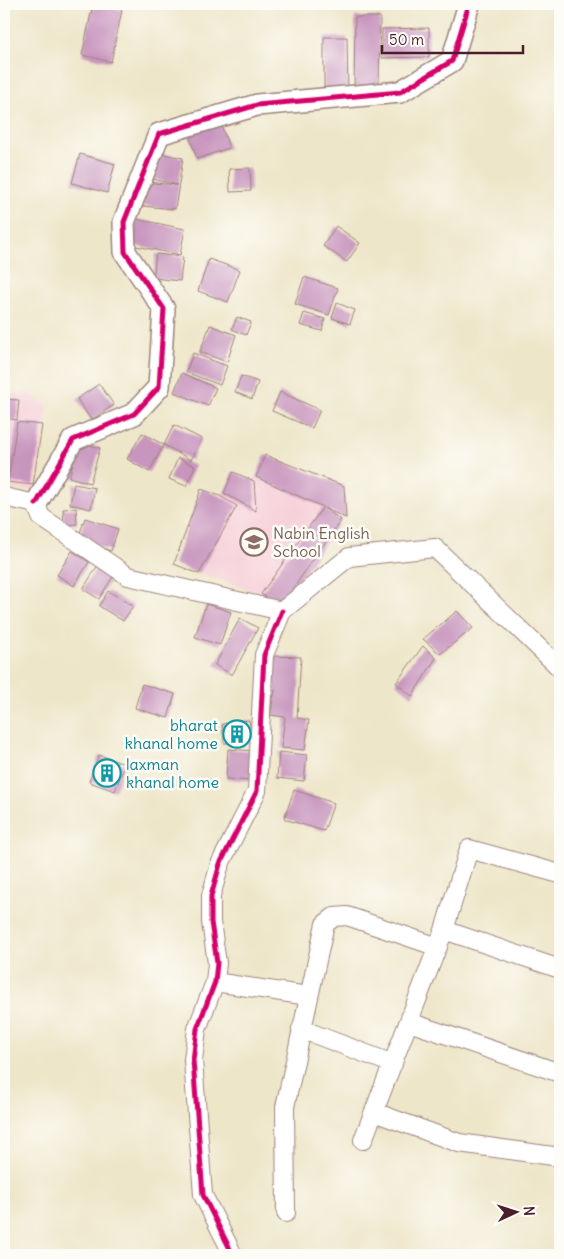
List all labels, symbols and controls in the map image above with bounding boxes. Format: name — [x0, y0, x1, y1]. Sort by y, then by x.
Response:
scale bar — [382, 22, 523, 54]
text: 50 m — [389, 30, 424, 49]
place label: Nabin English School — [273, 523, 370, 561]
school or university icon: Nabin English School — [239, 527, 269, 557]
place label: bharat khanal home — [125, 715, 219, 753]
building icon: bharat khanal home — [222, 719, 252, 749]
place label: laxman khanal home — [126, 754, 219, 792]
building icon: laxman khanal home — [92, 758, 122, 788]
north arrow — [492, 1186, 542, 1236]
text: N — [520, 1206, 538, 1217]

